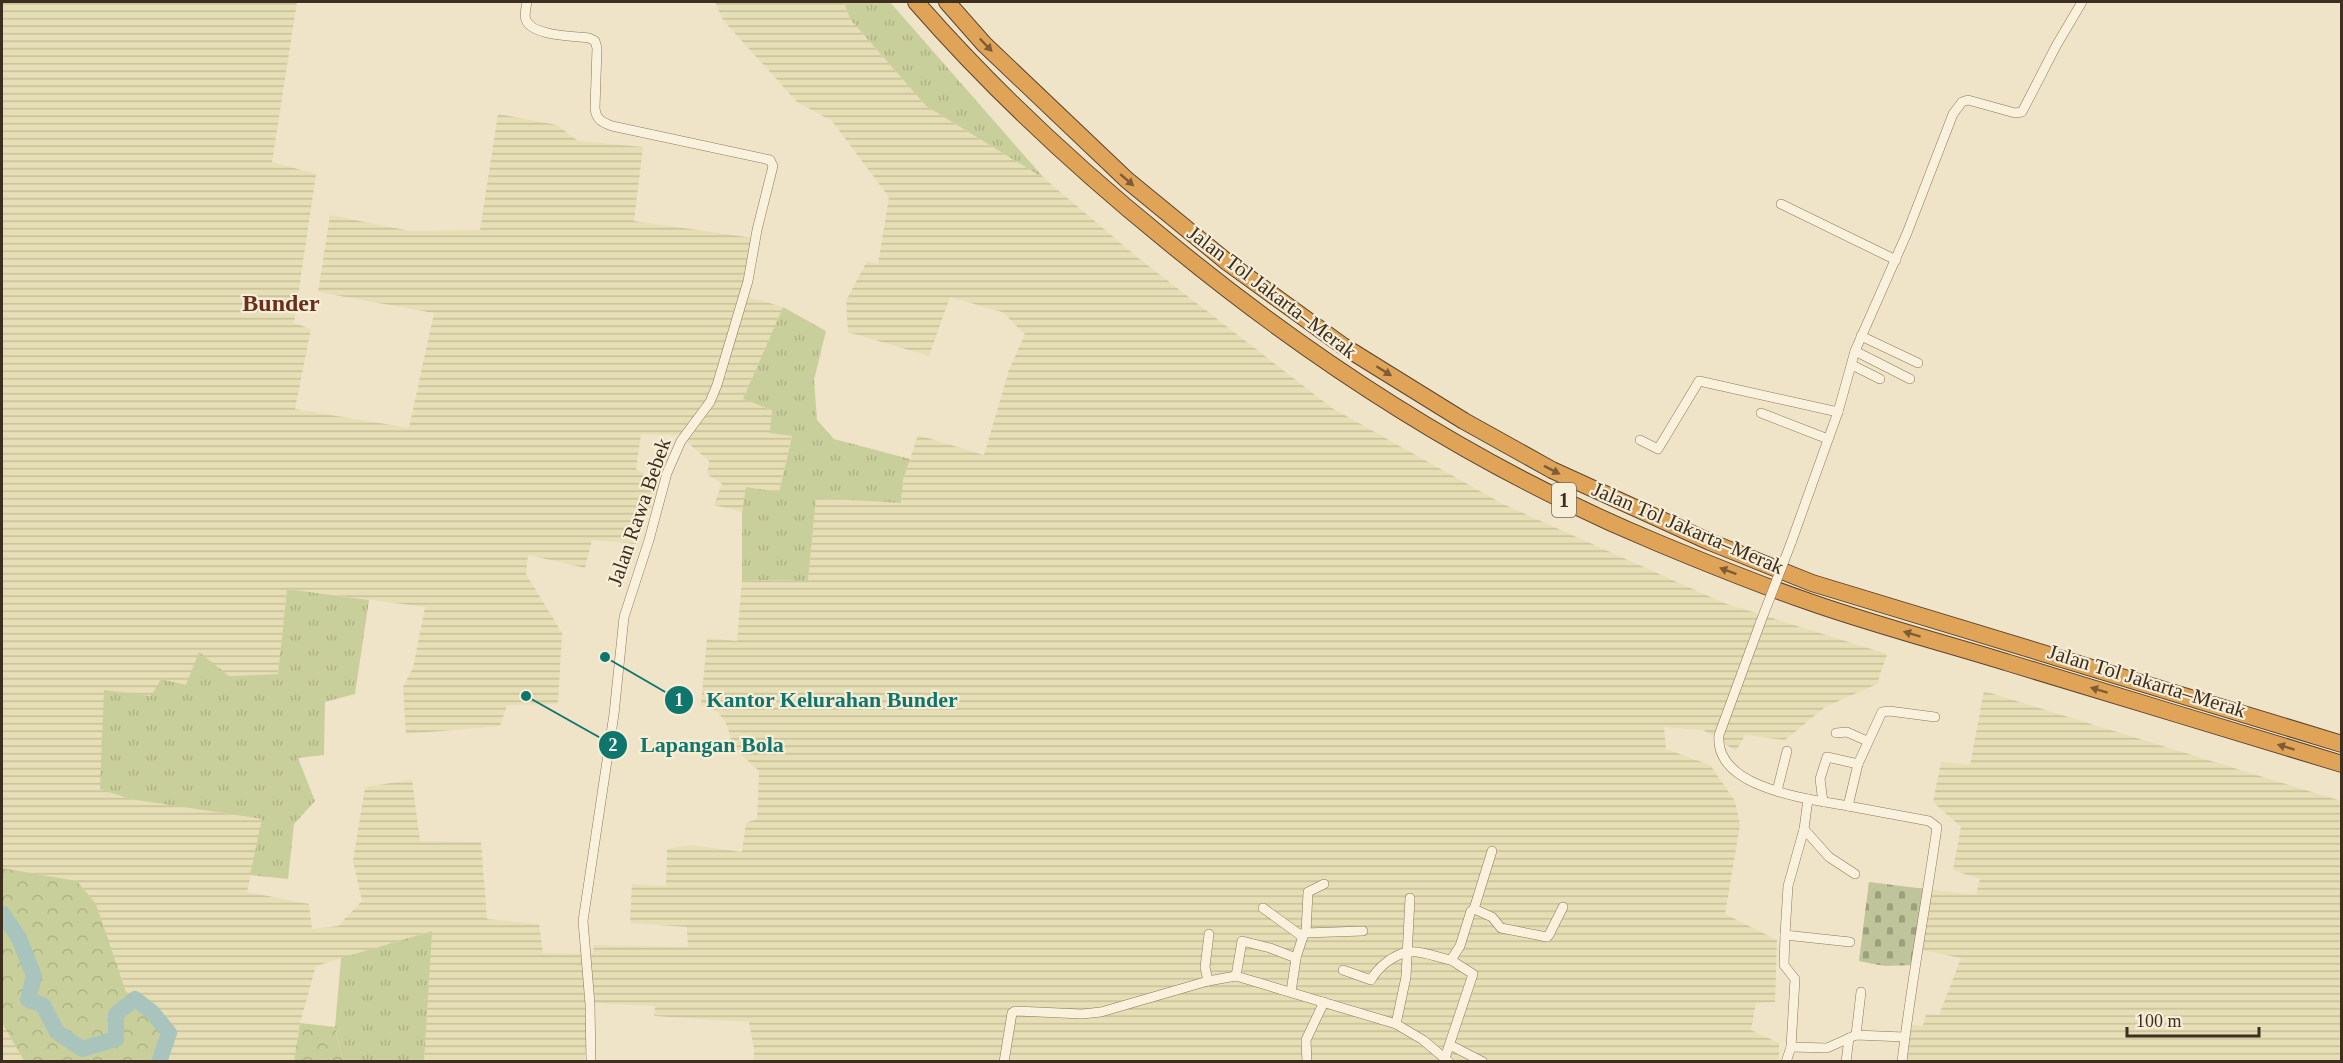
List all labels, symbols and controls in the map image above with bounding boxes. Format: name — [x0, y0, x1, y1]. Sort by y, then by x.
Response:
one-way arrow — [979, 37, 993, 52]
one-way arrow — [1119, 173, 1134, 186]
street label: Jalan Tol Jakarta–Merak — [1183, 221, 1362, 364]
district label: Bunder — [242, 290, 320, 316]
one-way arrow — [1376, 366, 1392, 377]
street label: Jalan Rawa Bebek — [602, 434, 676, 589]
one-way arrow — [1544, 465, 1561, 475]
street label: Jalan Tol Jakarta–Merak — [1589, 477, 1788, 579]
road number: 1 — [1552, 483, 1576, 517]
one-way arrow — [1719, 566, 1737, 575]
one-way arrow — [1903, 629, 1921, 638]
street label: Jalan Tol Jakarta–Merak — [2045, 639, 2249, 723]
callout: Kantor Kelurahan Bunder — [664, 680, 970, 720]
one-way arrow — [2090, 685, 2108, 694]
text: Kantor Kelurahan Bunder — [706, 687, 958, 712]
text: 1 — [675, 690, 684, 710]
callout: Lapangan Bola — [598, 725, 796, 765]
text: Lapangan Bola — [640, 732, 784, 757]
text: 2 — [609, 735, 618, 755]
one-way arrow — [2276, 742, 2294, 751]
scale bar — [2127, 1000, 2259, 1038]
text: 100 m — [2136, 1011, 2182, 1031]

